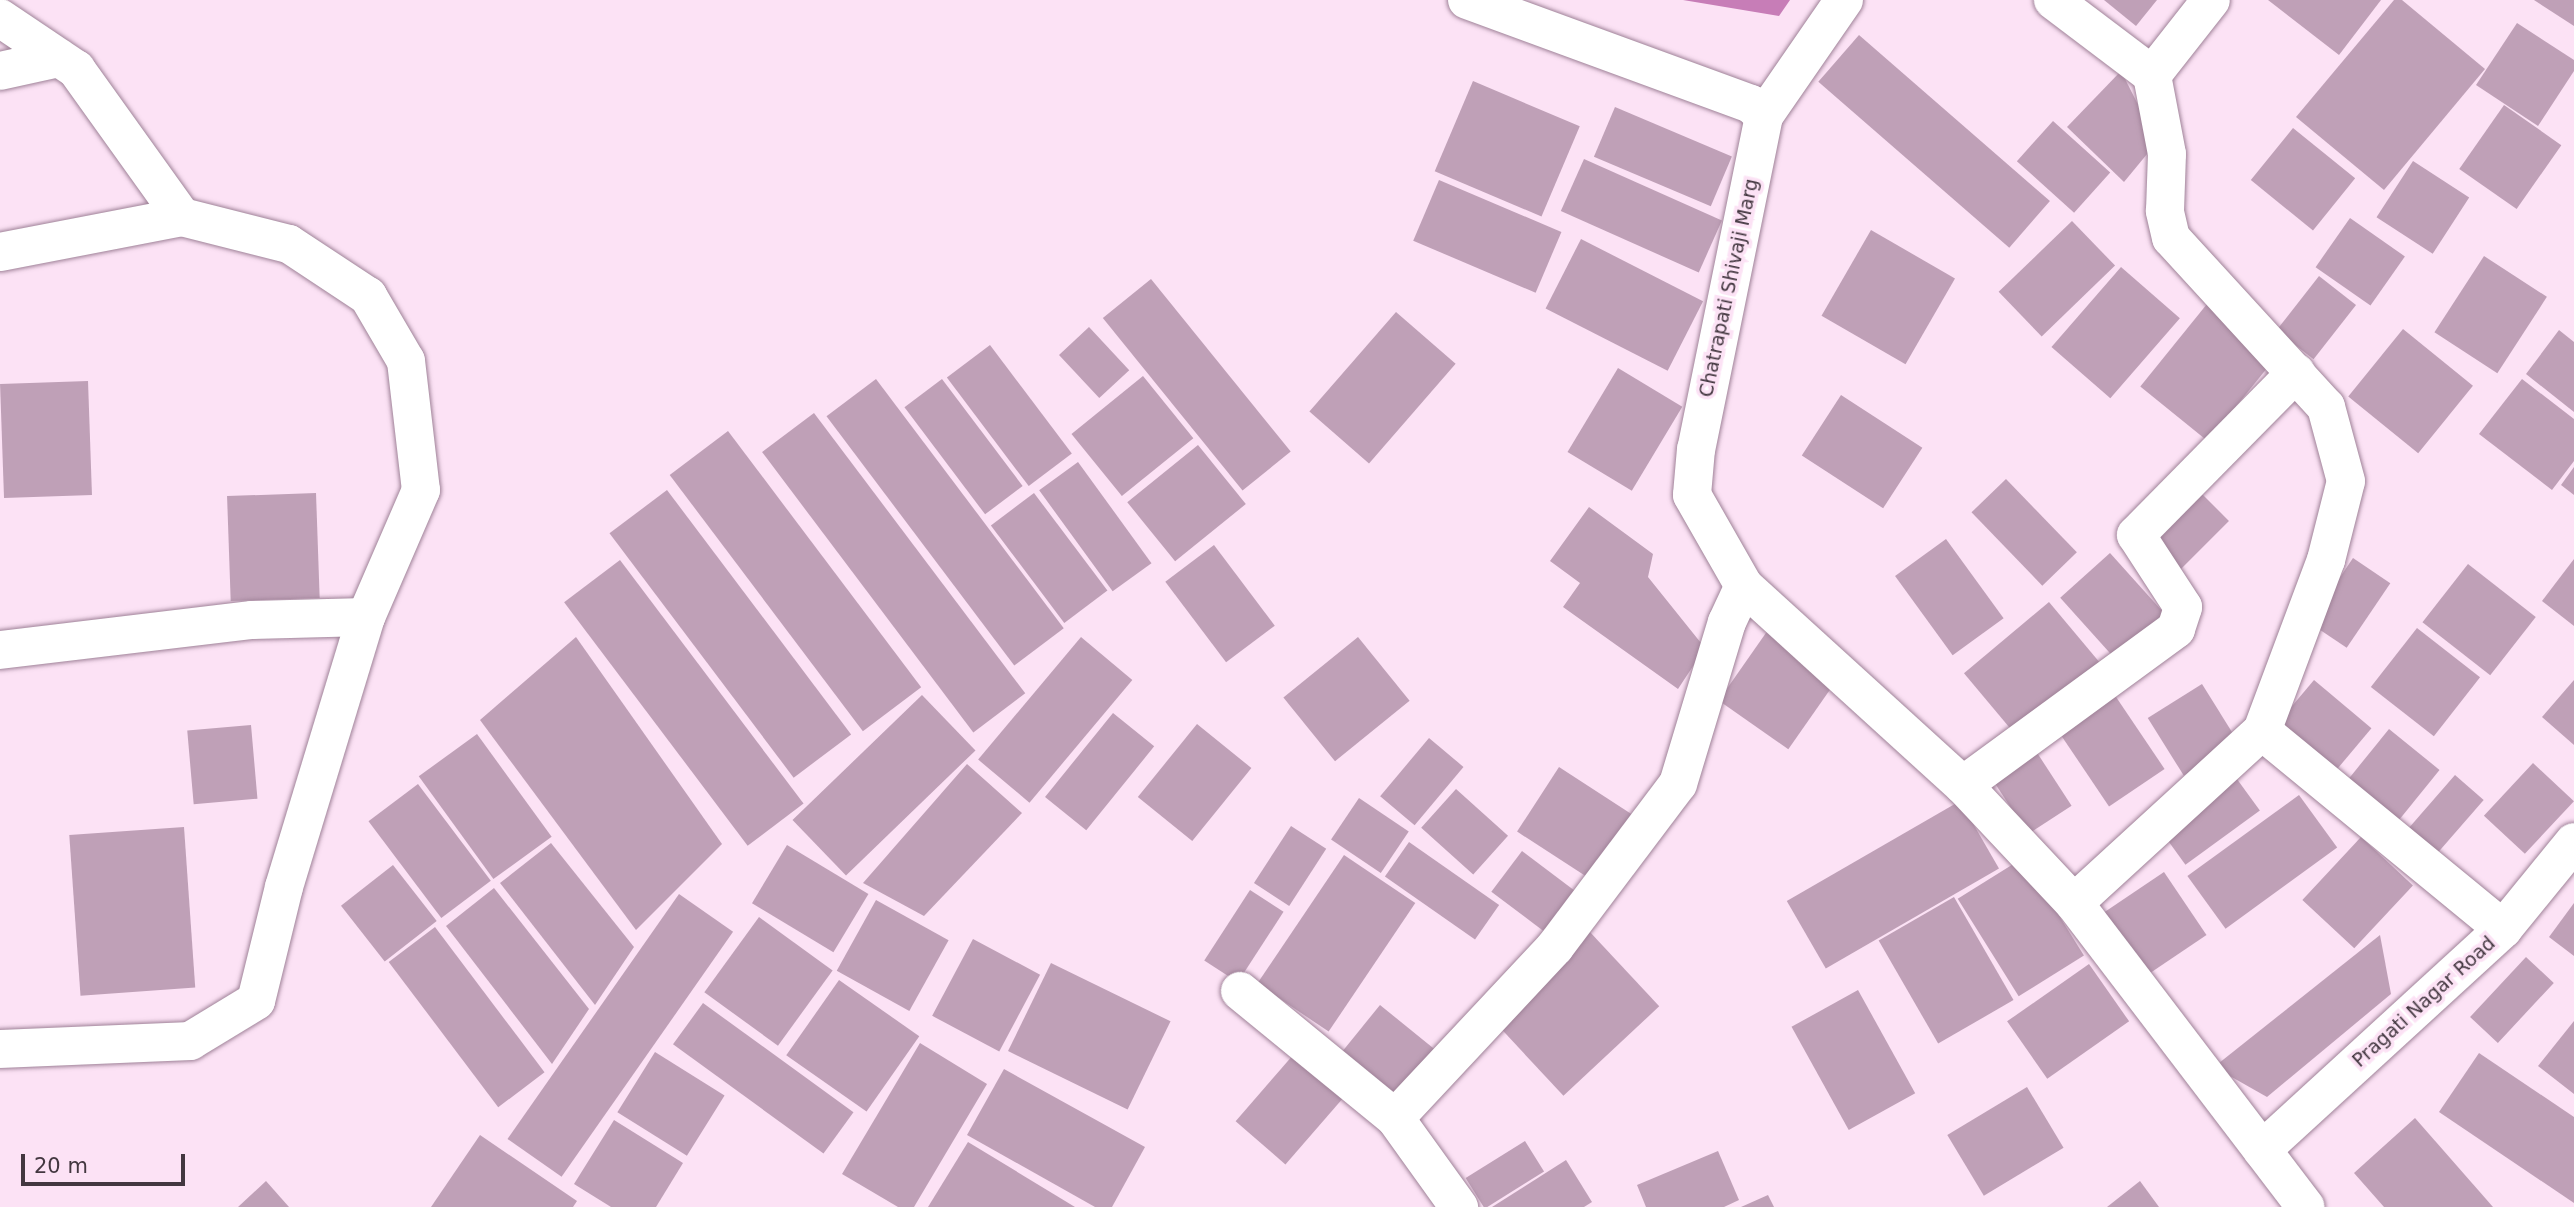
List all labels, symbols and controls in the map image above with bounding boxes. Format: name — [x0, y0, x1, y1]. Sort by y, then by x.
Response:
street label: Chatrapati Shivaji Marg — [1695, 177, 1763, 399]
street label: Pragati Nagar Road — [2348, 932, 2500, 1072]
scale bar — [24, 1140, 189, 1184]
text: 20 m — [34, 1154, 88, 1178]

